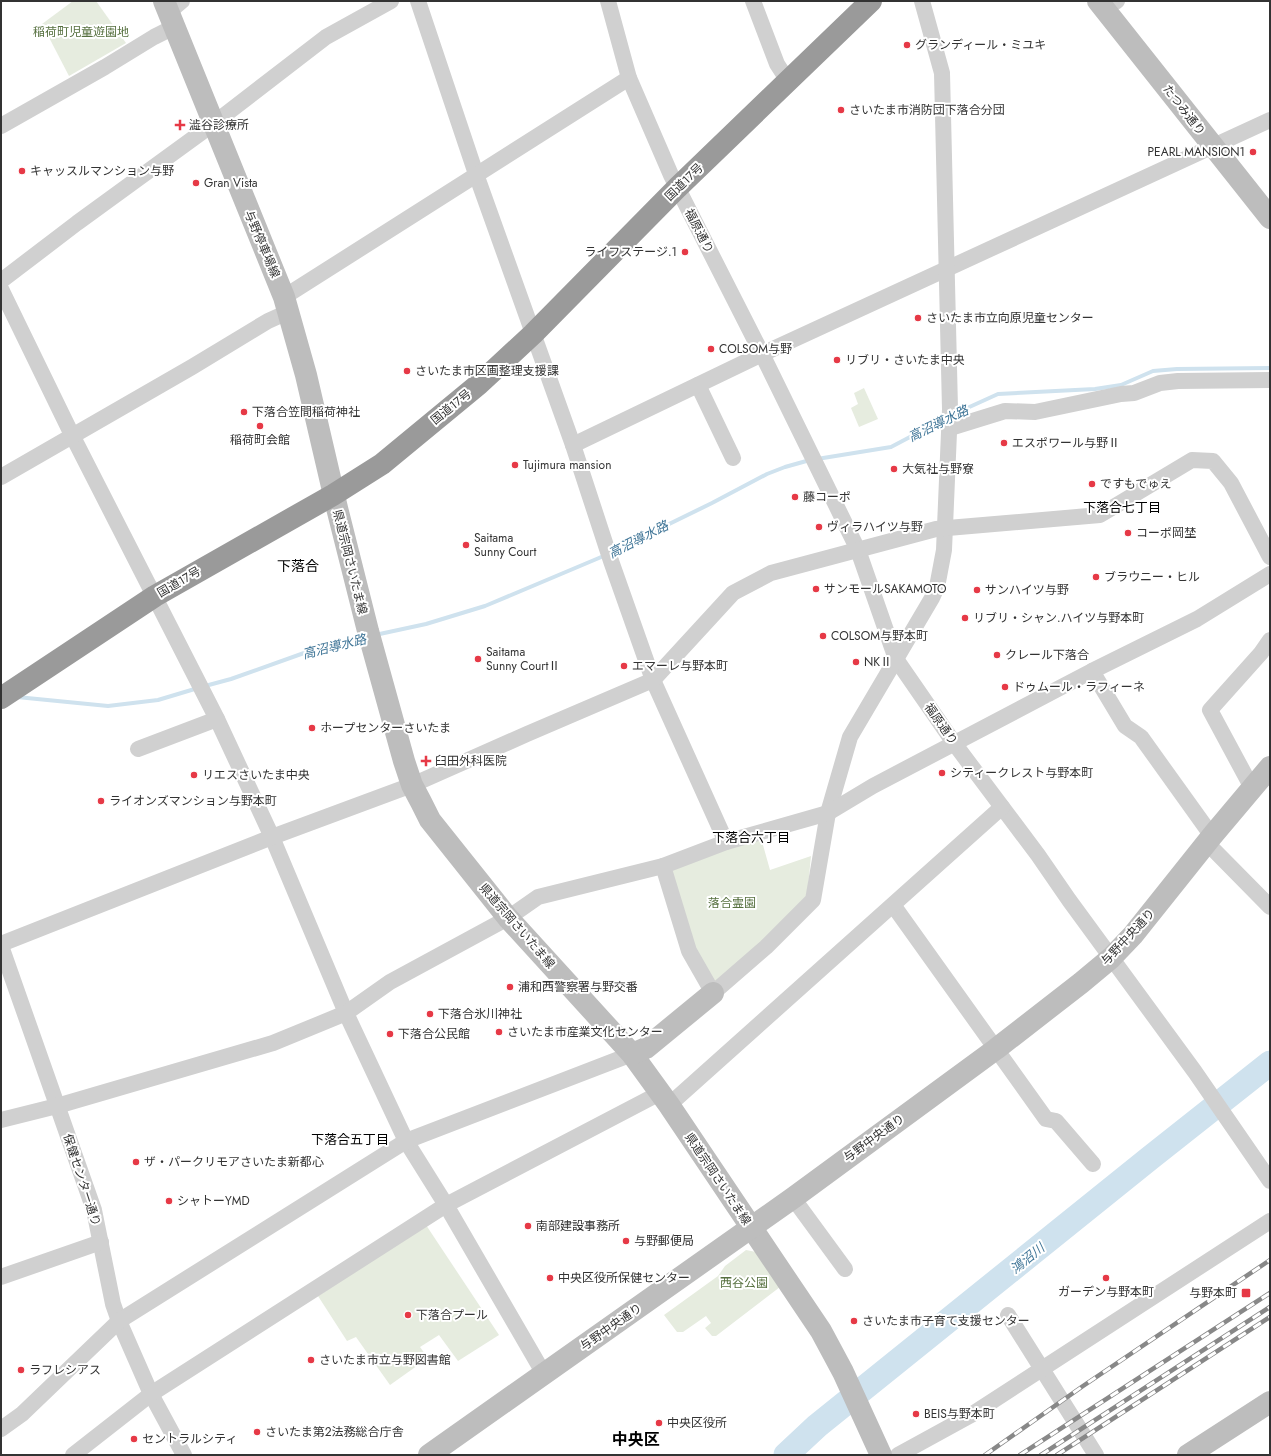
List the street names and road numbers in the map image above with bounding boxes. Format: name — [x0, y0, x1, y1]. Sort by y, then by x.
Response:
street label: たつみ通り — [1158, 81, 1210, 139]
street label: 国道17号 — [661, 159, 707, 205]
street label: 福原通り — [680, 206, 718, 256]
street label: 与野停車場線 — [240, 207, 284, 281]
street label: 国道17号 — [427, 385, 475, 429]
street label: 県道宗岡さいたま線 — [328, 508, 372, 616]
street label: 国道17号 — [154, 562, 204, 602]
street label: 福原通り — [920, 699, 962, 749]
street label: 県道宗岡さいたま線 — [475, 879, 559, 973]
street label: 与野中央通り — [1097, 905, 1159, 969]
street label: 与野中央通り — [840, 1110, 908, 1166]
street label: 県道宗岡さいたま線 — [680, 1129, 756, 1229]
street label: 保健センター通り — [59, 1132, 105, 1228]
street label: 与野中央通り — [576, 1299, 646, 1355]

